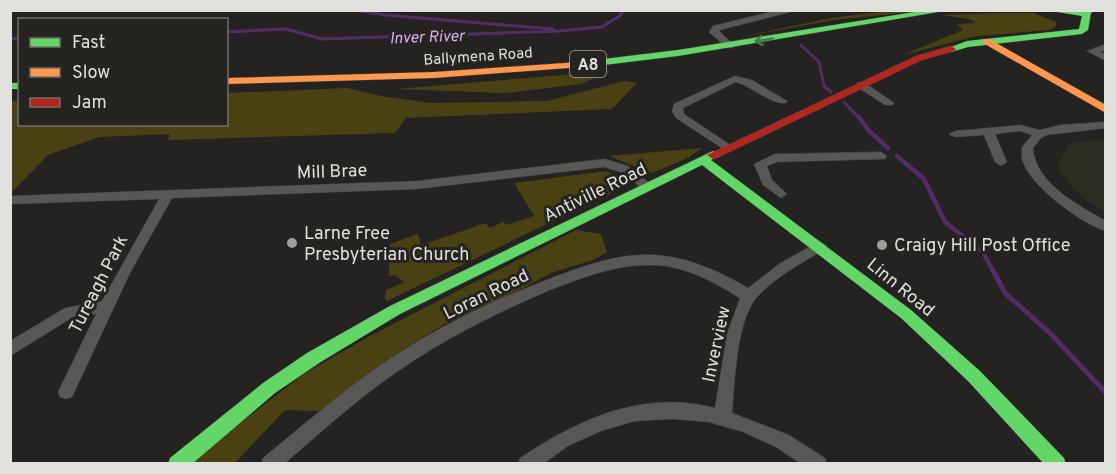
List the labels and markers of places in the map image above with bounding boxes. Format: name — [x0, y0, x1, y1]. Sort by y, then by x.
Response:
place label: Larne Free Presbyterian Church — [304, 223, 469, 267]
place label: Craigy Hill Post Office — [894, 235, 1070, 258]
marker: Larne Free Presbyterian Church — [285, 236, 299, 250]
marker: Craigy Hill Post Office — [875, 238, 889, 252]

